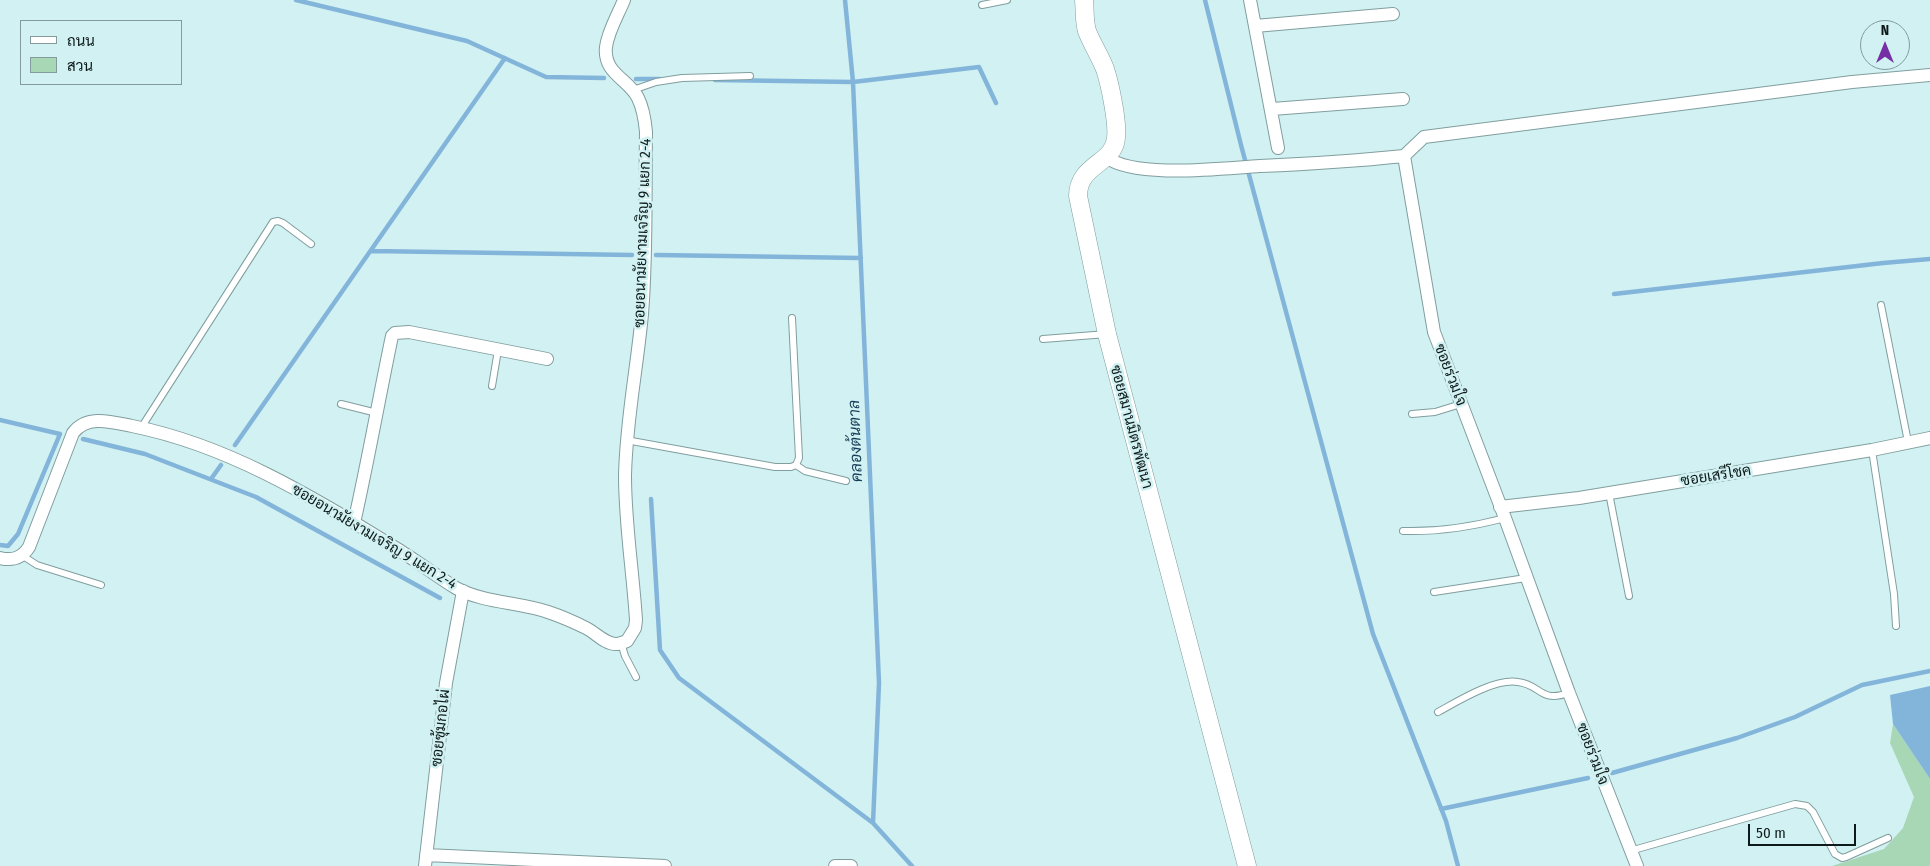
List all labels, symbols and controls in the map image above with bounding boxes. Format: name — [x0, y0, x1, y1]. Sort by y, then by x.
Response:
legend — [20, 20, 182, 85]
north arrow — [1860, 20, 1910, 70]
text: N — [1881, 22, 1889, 39]
text: ถนน — [67, 32, 95, 50]
text: สวน — [67, 57, 93, 75]
street label: ซอยอนามัยงามเจริญ 9 แยก 2-4 — [631, 138, 655, 328]
street label: ซอยร่วมใจ — [1430, 342, 1470, 408]
street label: ซอยสมานมิตรพัฒนา — [1106, 363, 1156, 491]
water label: คลองต้นตาล — [845, 400, 867, 482]
street label: ซอยเสรีโชค — [1680, 462, 1752, 490]
street label: ซอยอนามัยงามเจริญ 9 แยก 2-4 — [288, 481, 460, 593]
street label: ซอยซุ้มกอไผ่ — [428, 688, 454, 768]
street label: ซอยร่วมใจ — [1572, 721, 1612, 787]
scale bar — [1750, 814, 1858, 846]
text: 50 m — [1756, 824, 1786, 842]

